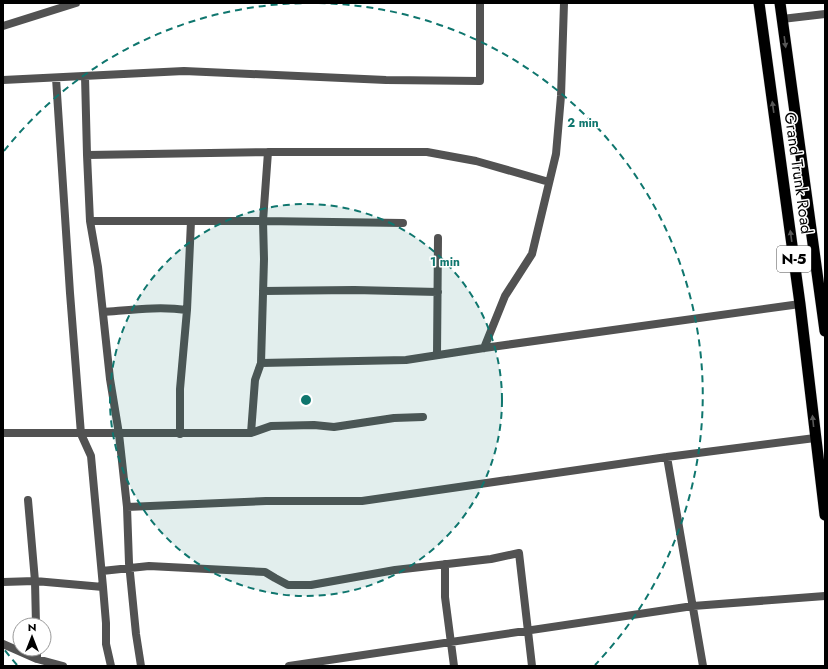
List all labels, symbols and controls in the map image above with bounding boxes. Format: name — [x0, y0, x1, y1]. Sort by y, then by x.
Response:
one-way arrow — [782, 36, 788, 48]
one-way arrow — [770, 101, 777, 113]
street label: Grand Trunk Road — [779, 111, 818, 235]
text: 2 min — [567, 114, 599, 132]
one-way arrow — [788, 230, 794, 242]
road number: N-5 — [777, 246, 811, 272]
text: 1 min — [430, 253, 460, 271]
centre of rings — [299, 393, 313, 407]
one-way arrow — [810, 415, 816, 427]
north arrow — [12, 617, 52, 657]
text: N — [28, 619, 36, 635]

